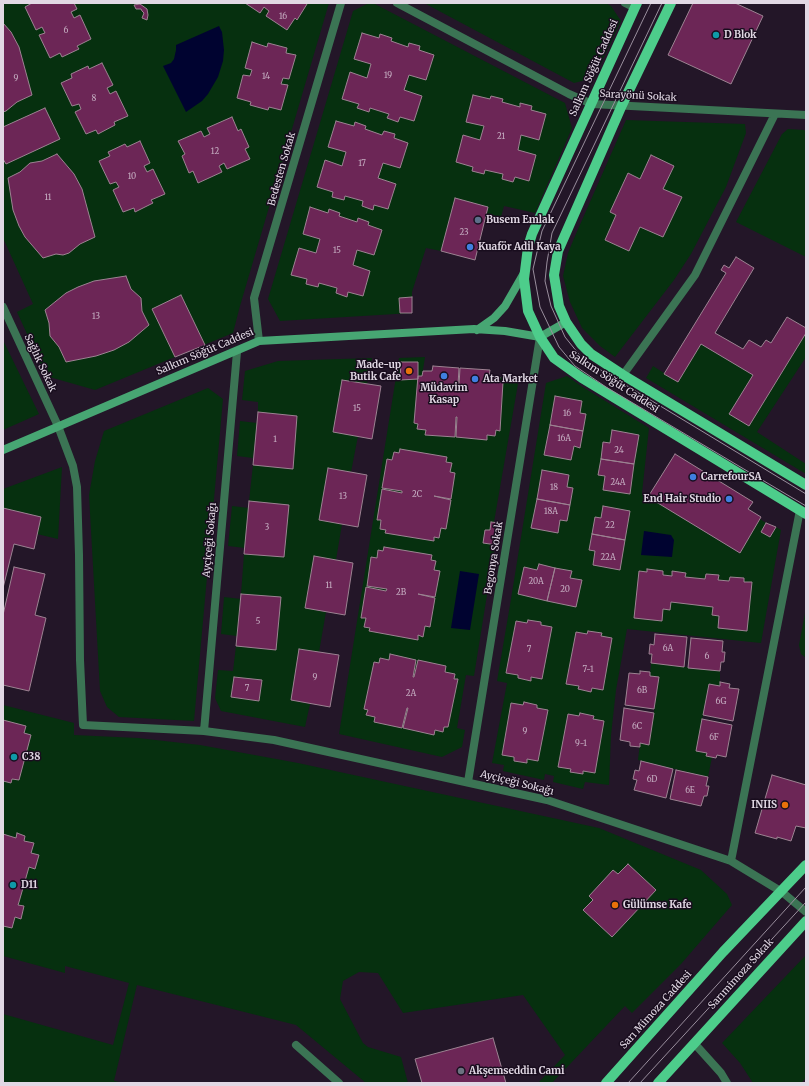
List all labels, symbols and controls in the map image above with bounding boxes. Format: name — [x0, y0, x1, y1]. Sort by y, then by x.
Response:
house number: 16 — [279, 12, 287, 22]
street label: Salkım Söğüt Caddesi — [567, 18, 621, 118]
house number: 6 — [64, 26, 68, 36]
place label: D Blok — [724, 29, 756, 41]
marker: D Blok — [711, 30, 721, 40]
house number: 19 — [384, 71, 392, 81]
house number: 14 — [262, 72, 270, 82]
house number: 9 — [14, 74, 18, 84]
street label: Sarayönü Sokak — [599, 88, 677, 104]
house number: 8 — [92, 94, 96, 104]
street label: Bedesten Sokak — [266, 131, 298, 207]
house number: 21 — [497, 132, 505, 142]
house number: 12 — [211, 147, 219, 157]
house number: 17 — [358, 159, 366, 169]
house number: 10 — [128, 172, 136, 182]
house number: 11 — [45, 193, 51, 203]
place label: Busem Emlak — [486, 214, 554, 226]
marker: Busem Emlak — [473, 215, 483, 225]
house number: 23 — [459, 228, 469, 238]
place label: Kuaför Adil Kaya — [478, 241, 560, 253]
marker: Kuaför Adil Kaya — [465, 242, 475, 252]
house number: 15 — [333, 246, 341, 256]
house number: 13 — [92, 312, 100, 322]
street label: Salkım Söğüt Caddesi — [155, 326, 255, 378]
street label: Sağlık Sokak — [21, 332, 59, 394]
street label: Salkım Söğüt Caddesi — [567, 348, 661, 416]
place label: Made-up Butik Cafe — [350, 359, 401, 382]
marker: Made-up Butik Cafe — [404, 366, 414, 376]
marker: Müdavim Kasap — [439, 371, 449, 381]
place label: Ata Market — [483, 373, 538, 385]
marker: Ata Market — [470, 374, 480, 384]
place label: Müdavim Kasap — [420, 382, 468, 406]
house number: 15 — [353, 404, 361, 414]
house number: 16 — [563, 409, 571, 419]
house number: 16A — [557, 434, 571, 444]
house number: 1 — [273, 435, 277, 445]
house number: 24 — [614, 446, 624, 456]
place label: CarrefourSA — [701, 471, 761, 483]
marker: CarrefourSA — [688, 472, 698, 482]
house number: 24A — [611, 478, 625, 488]
house number: 18 — [550, 483, 558, 493]
house number: 2C — [412, 490, 422, 500]
house number: 13 — [339, 492, 347, 502]
place label: End Hair Studio — [643, 493, 721, 505]
marker: End Hair Studio — [724, 494, 734, 504]
street label: Ayçiçeği Sokağı — [201, 502, 219, 578]
house number: 18A — [544, 507, 558, 517]
street label: Begonya Sokak — [482, 521, 506, 595]
house number: 22 — [605, 521, 615, 531]
house number: 3 — [265, 523, 269, 533]
house number: 22A — [600, 553, 616, 563]
house number: 20A — [528, 577, 544, 587]
house number: 11 — [326, 581, 332, 591]
house number: 20 — [560, 585, 570, 595]
house number: 2B — [396, 588, 406, 598]
house number: 5 — [256, 617, 260, 627]
house number: 6A — [663, 644, 673, 654]
house number: 7 — [527, 645, 531, 655]
house number: 6 — [705, 652, 709, 662]
house number: 7-1 — [582, 665, 594, 675]
house number: 9 — [313, 673, 317, 683]
house number: 7 — [245, 684, 249, 694]
house number: 6B — [637, 686, 647, 696]
house number: 2A — [406, 689, 416, 699]
house number: 6G — [716, 697, 726, 707]
house number: 6C — [632, 722, 642, 732]
house number: 9 — [523, 727, 527, 737]
house number: 6F — [709, 733, 719, 743]
house number: 9-1 — [575, 739, 587, 749]
place label: C38 — [22, 751, 40, 763]
marker: C38 — [9, 752, 19, 762]
street label: Ayçiçeği Sokağı — [479, 768, 555, 798]
house number: 6D — [647, 775, 657, 785]
house number: 6E — [685, 786, 695, 796]
place label: INIIS — [751, 799, 777, 811]
marker: INIIS — [780, 800, 790, 810]
place label: D11 — [21, 879, 37, 891]
marker: D11 — [8, 880, 18, 890]
place label: Gülümse Kafe — [623, 899, 691, 911]
marker: Gülümse Kafe — [610, 900, 620, 910]
street label: Sarımimoza Sokak — [706, 936, 776, 1012]
street label: Sarı Mimoza Caddesi — [618, 968, 694, 1052]
place label: Akşemseddin Cami — [469, 1065, 564, 1077]
marker: Akşemseddin Cami — [456, 1066, 466, 1076]

